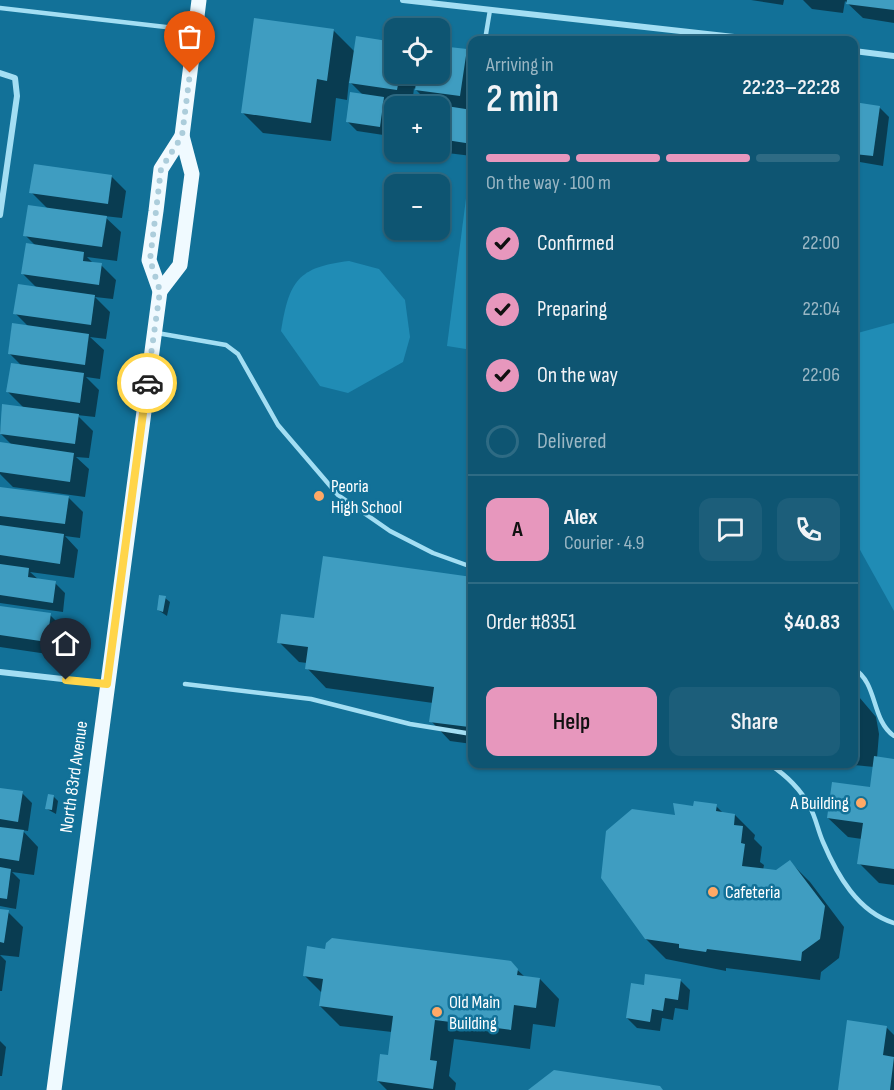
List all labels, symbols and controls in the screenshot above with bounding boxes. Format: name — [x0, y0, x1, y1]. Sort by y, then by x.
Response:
pin — [164, 11, 215, 73]
map controls — [384, 18, 450, 240]
button: locate — [384, 18, 450, 84]
icon: bag — [173, 20, 206, 53]
text: Arriving in — [486, 53, 554, 77]
text: 22:23–22:28 — [742, 74, 840, 101]
text: 2 min — [486, 76, 559, 123]
button: + — [384, 96, 450, 162]
text: On the way · 100 m — [486, 171, 611, 195]
button: − — [384, 174, 450, 240]
icon: check — [486, 227, 519, 260]
text: Confirmed — [537, 230, 614, 257]
text: 22:00 — [802, 231, 840, 255]
icon: check — [486, 293, 519, 326]
text: Preparing — [537, 296, 607, 323]
text: 22:04 — [802, 297, 840, 321]
courier — [117, 353, 177, 413]
icon: check — [486, 359, 519, 392]
text: On the way — [537, 362, 618, 389]
text: 22:06 — [802, 363, 840, 387]
icon: car — [131, 367, 164, 400]
text: Delivered — [537, 428, 606, 455]
place label: Peoria High School — [331, 476, 402, 518]
marker: Peoria High School — [312, 489, 326, 503]
button: chat — [699, 498, 762, 561]
button: phone — [777, 498, 840, 561]
text: Alex — [564, 504, 597, 531]
text: A — [512, 516, 523, 543]
text: Courier · 4.9 — [564, 531, 644, 555]
text: Order #8351 — [486, 609, 576, 636]
text: $40.83 — [783, 609, 840, 636]
pin — [40, 618, 91, 680]
icon: home — [49, 627, 82, 660]
button: Help — [486, 687, 657, 756]
button: Share — [669, 687, 840, 756]
street label: North 83rd Avenue — [56, 720, 92, 834]
place label: A Building — [789, 793, 849, 814]
marker: A Building — [854, 796, 868, 810]
place label: Cafeteria — [725, 882, 780, 903]
marker: Cafeteria — [706, 885, 720, 899]
place label: Old Main Building — [449, 992, 500, 1034]
marker: Old Main Building — [430, 1005, 444, 1019]

